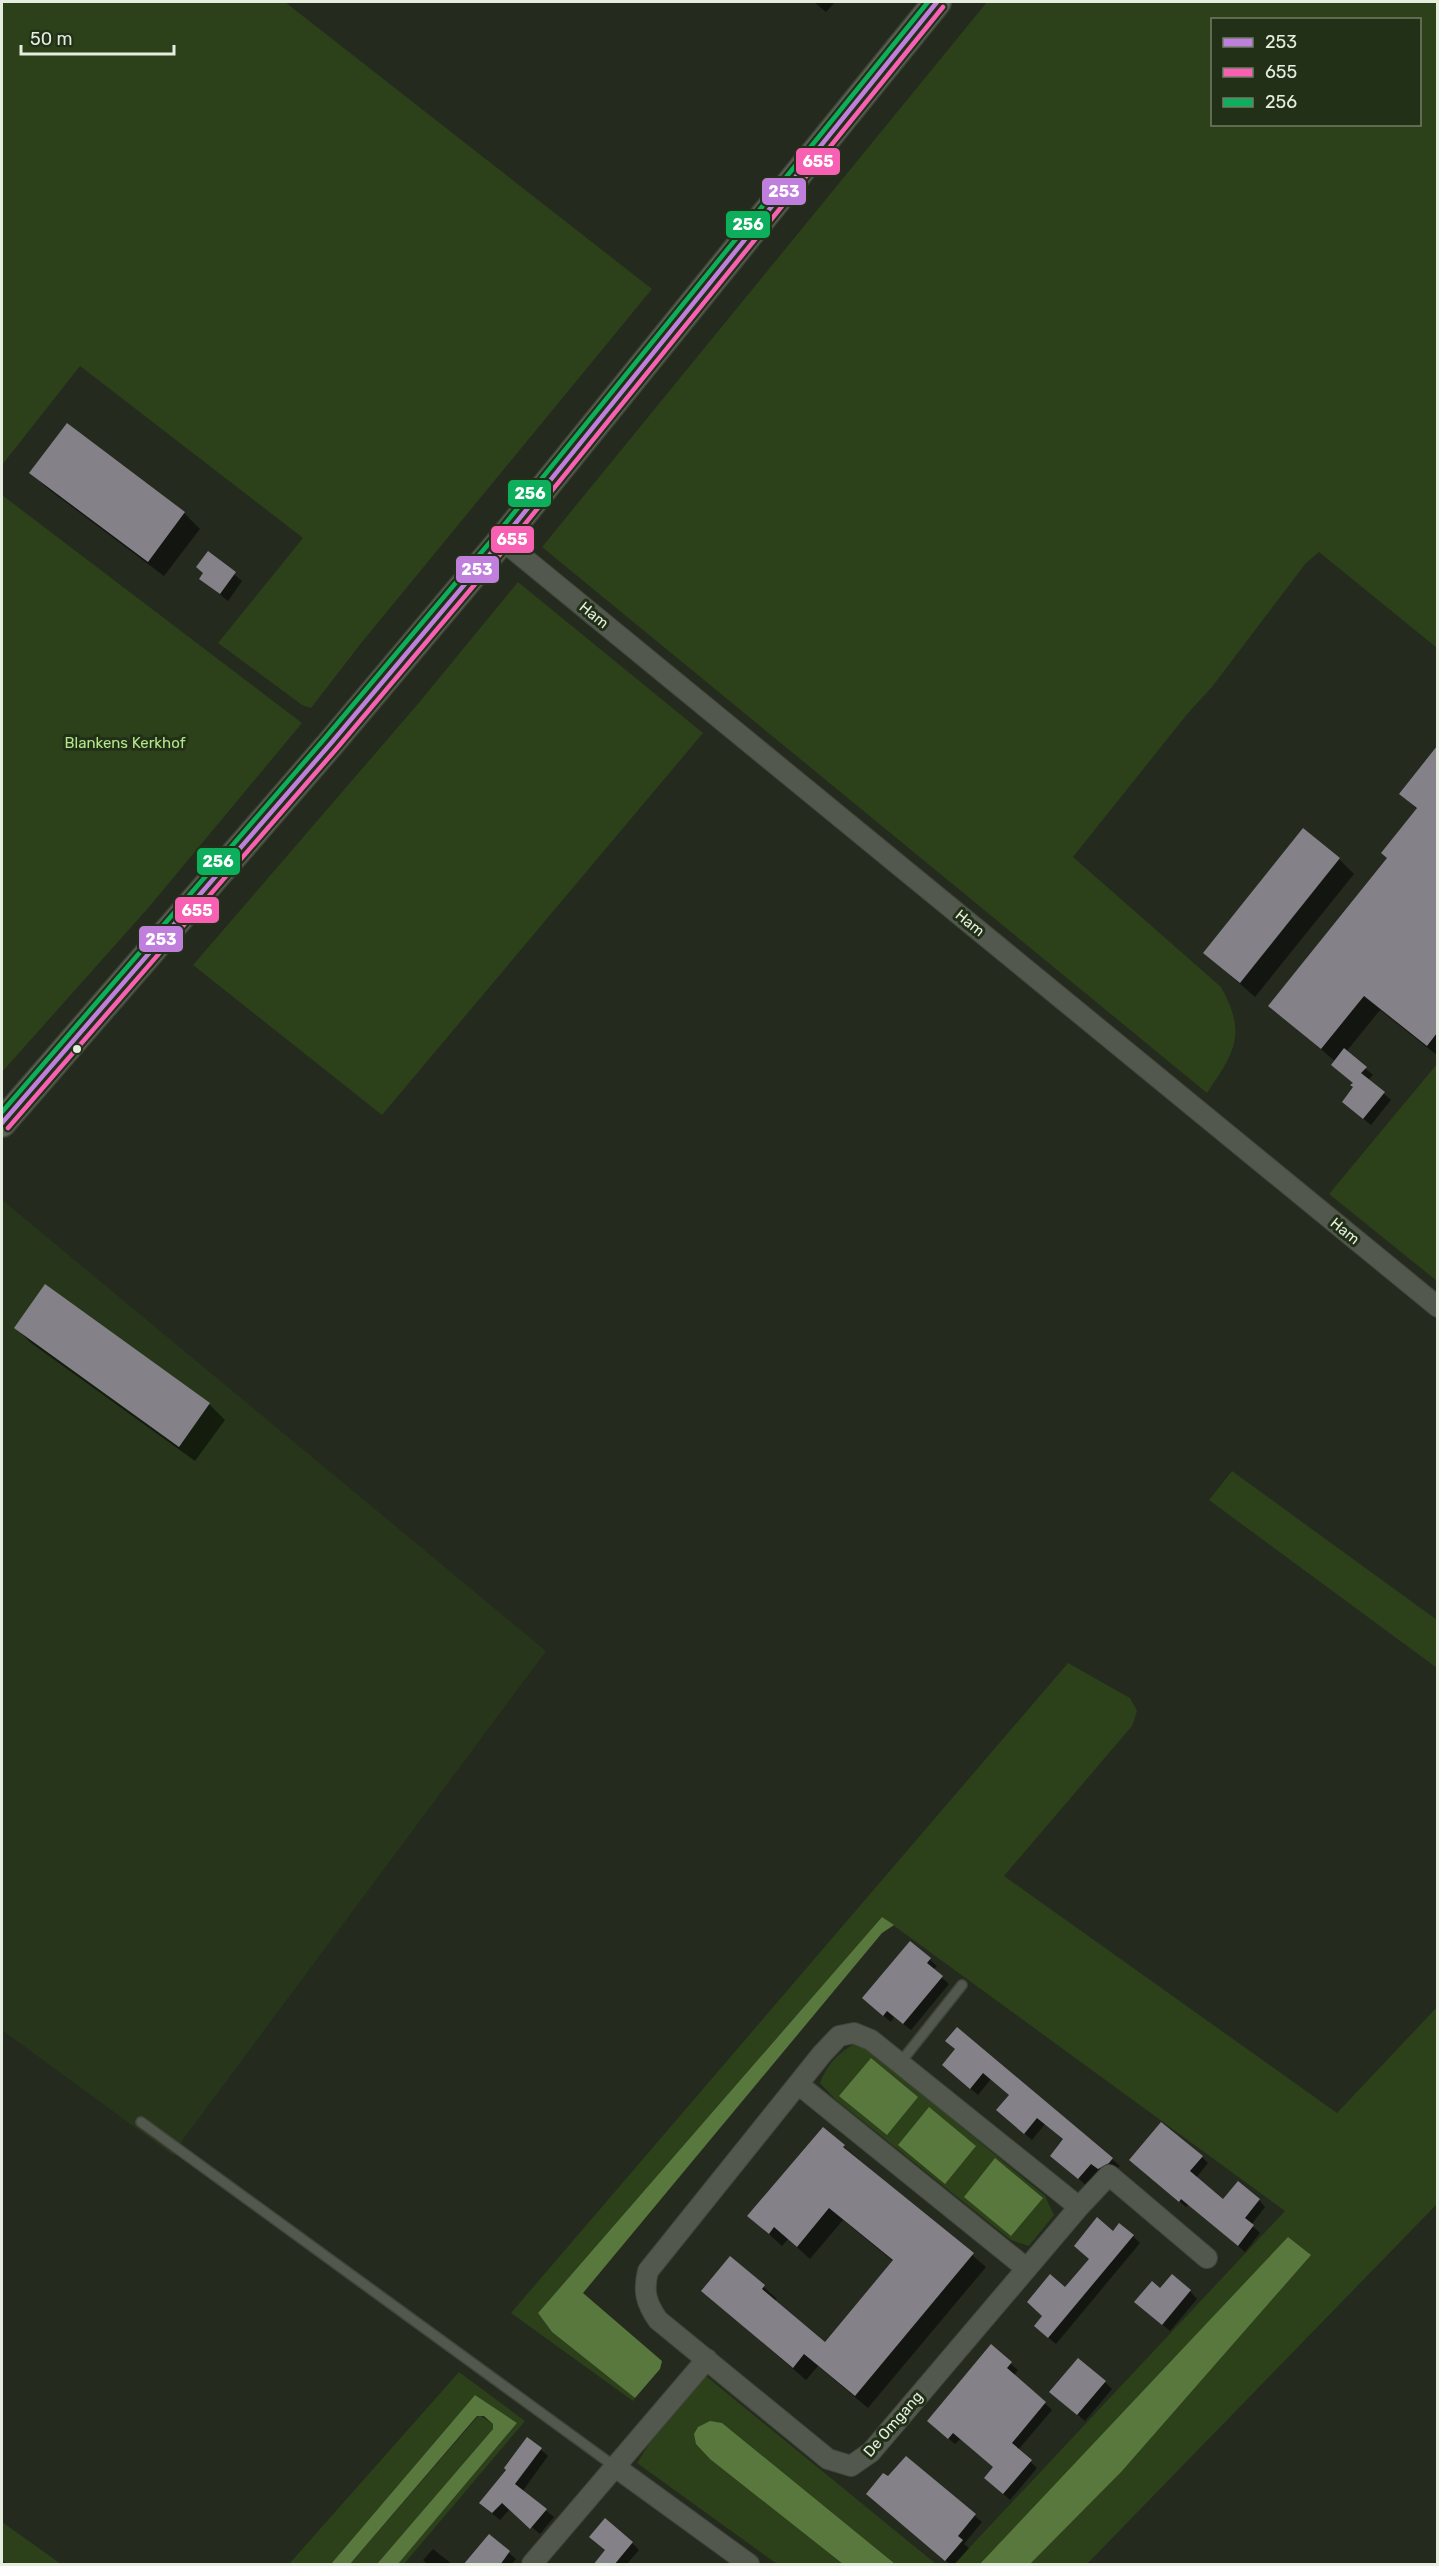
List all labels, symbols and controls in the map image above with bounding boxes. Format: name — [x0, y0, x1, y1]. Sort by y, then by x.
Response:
scale bar — [21, 18, 174, 56]
legend — [1211, 18, 1421, 126]
text: 50 m — [30, 28, 73, 50]
text: 253 — [1265, 31, 1297, 53]
text: 655 — [1265, 61, 1297, 83]
text: 256 — [1265, 91, 1297, 113]
line badge: 655 — [795, 147, 841, 176]
text: 655 — [802, 152, 834, 171]
line badge: 253 — [761, 177, 807, 206]
text: 253 — [768, 182, 800, 201]
line badge: 256 — [725, 210, 771, 239]
text: 256 — [732, 215, 764, 234]
line badge: 256 — [507, 479, 552, 508]
text: 256 — [514, 484, 546, 503]
line badge: 655 — [490, 525, 535, 554]
text: 655 — [496, 530, 528, 549]
line badge: 253 — [455, 555, 500, 584]
text: 253 — [461, 560, 493, 579]
street label: Ham — [576, 598, 612, 632]
park label: Blankens Kerkhof — [64, 734, 186, 752]
line badge: 256 — [196, 847, 241, 876]
text: 256 — [202, 852, 234, 871]
line badge: 655 — [174, 896, 220, 924]
text: 655 — [181, 901, 213, 920]
street label: Ham — [952, 906, 988, 940]
line badge: 253 — [138, 925, 184, 953]
text: 253 — [145, 930, 177, 949]
unlabelled marker — [71, 1043, 83, 1055]
street label: Ham — [1327, 1214, 1363, 1248]
street label: De Omgang — [860, 2387, 926, 2461]

